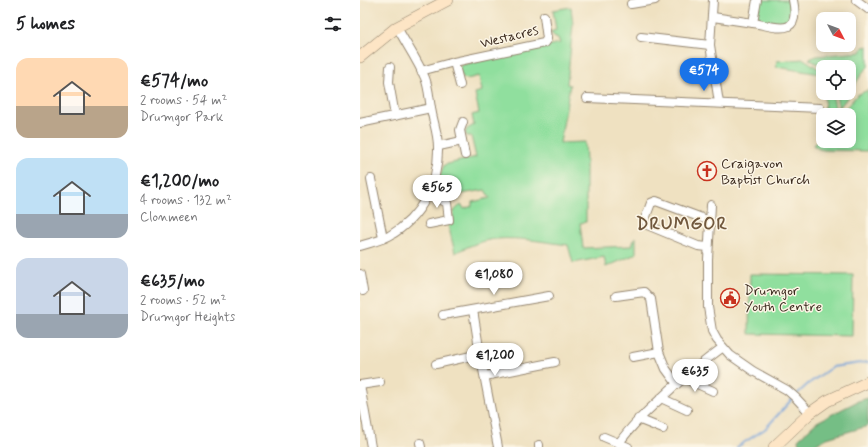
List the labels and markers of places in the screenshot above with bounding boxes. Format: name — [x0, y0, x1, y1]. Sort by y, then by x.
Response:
pin: €574 — [680, 58, 728, 92]
place label: Craigavon Baptist Church — [721, 155, 810, 189]
church icon: Craigavon Baptist Church — [696, 160, 718, 182]
pin: €565 — [413, 175, 461, 209]
pin: €1,080 — [461, 262, 527, 296]
place label: Drumgor Youth Centre — [744, 282, 822, 316]
public building icon: Drumgor Youth Centre — [719, 287, 741, 309]
pin: €1,200 — [462, 343, 528, 377]
pin: €635 — [671, 359, 719, 393]

